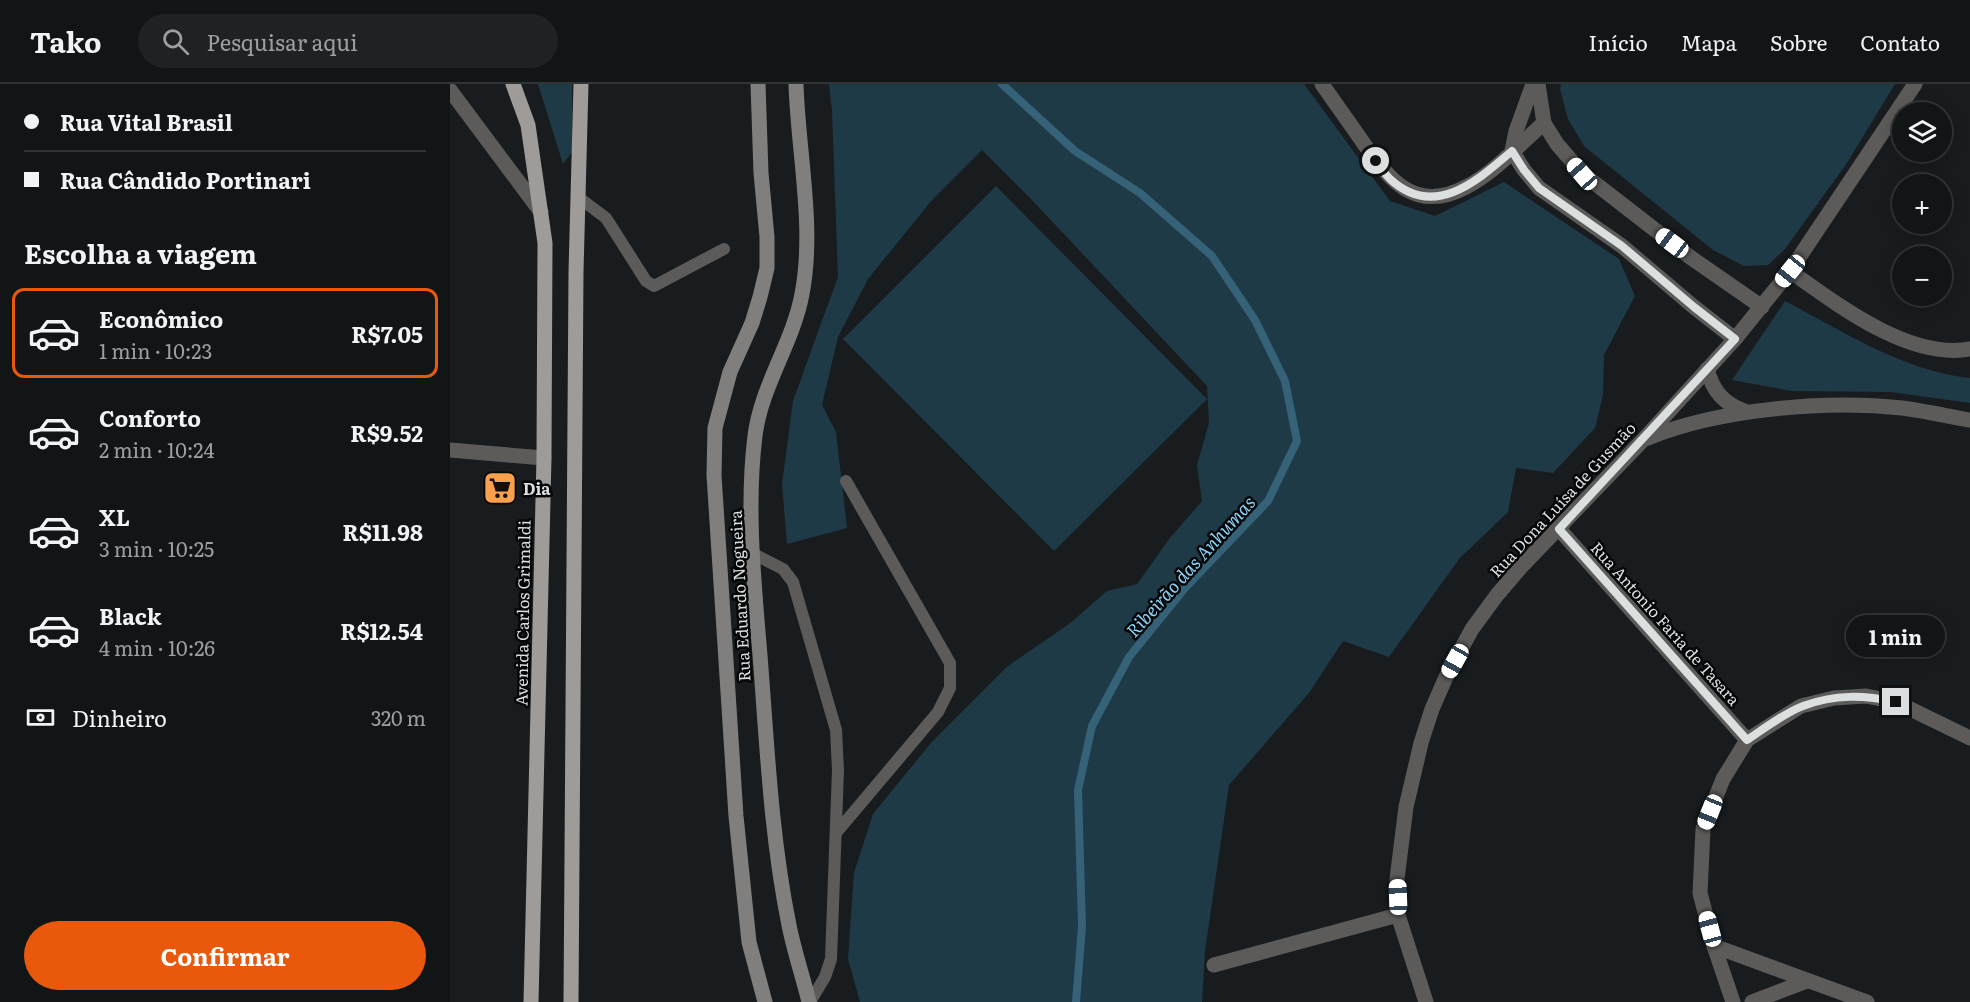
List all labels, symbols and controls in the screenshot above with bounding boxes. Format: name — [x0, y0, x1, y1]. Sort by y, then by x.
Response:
search box — [138, 14, 558, 68]
text: Tako — [30, 20, 102, 62]
icon: search — [159, 25, 192, 58]
text: Pesquisar aqui — [207, 25, 357, 58]
text: Início — [1589, 26, 1648, 57]
text: Mapa — [1681, 26, 1737, 57]
text: Sobre — [1770, 26, 1827, 57]
text: Contato — [1860, 26, 1940, 57]
map controls — [1892, 102, 1952, 306]
button: layers — [1892, 102, 1952, 162]
text: Rua Vital Brasil — [60, 105, 233, 138]
route start — [1362, 147, 1389, 174]
car — [1563, 155, 1601, 193]
text: Rua Cândido Portinari — [60, 163, 311, 196]
button: + — [1892, 174, 1952, 234]
car — [1652, 225, 1692, 261]
text: Escolha a viagem — [24, 232, 257, 272]
button: − — [1892, 246, 1952, 306]
car — [1772, 251, 1808, 291]
text: Econômico — [99, 302, 223, 335]
icon: car — [27, 306, 81, 360]
text: R$7.05 — [351, 317, 423, 350]
text: 1 min · 10:23 — [99, 335, 212, 365]
text: Conforto — [99, 401, 201, 434]
icon: car — [27, 405, 81, 459]
text: R$9.52 — [350, 416, 423, 449]
street label: Rua Dona Luísa de Gusmão — [1483, 416, 1641, 582]
text: 2 min · 10:24 — [99, 434, 214, 464]
supermarket icon: Dia — [482, 470, 518, 506]
place label: Dia — [523, 476, 551, 500]
water label: Ribeirão das Anhumas — [1119, 489, 1261, 643]
text: XL — [99, 500, 130, 533]
icon: car — [27, 504, 81, 558]
street label: Rua Eduardo Nogueira — [723, 509, 755, 682]
text: R$11.98 — [342, 515, 423, 548]
street label: Avenida Carlos Grimaldi — [508, 520, 536, 706]
text: 3 min · 10:25 — [99, 533, 214, 563]
street label: Rua Antonio Faria de Tasara — [1586, 536, 1746, 710]
text: Black — [99, 599, 161, 632]
icon: car — [27, 603, 81, 657]
text: R$12.54 — [340, 614, 423, 647]
callout: 1 min — [1846, 615, 1946, 657]
text: 1 min — [1869, 621, 1922, 651]
text: 4 min · 10:26 — [99, 632, 215, 662]
car — [1438, 641, 1472, 681]
route end — [1882, 688, 1909, 715]
icon: cash — [24, 701, 57, 734]
text: Dinheiro — [72, 701, 167, 734]
text: 320 m — [371, 702, 426, 732]
car — [1695, 792, 1725, 832]
car — [1388, 879, 1408, 915]
car — [1697, 909, 1723, 949]
button: Confirmar — [24, 921, 426, 990]

